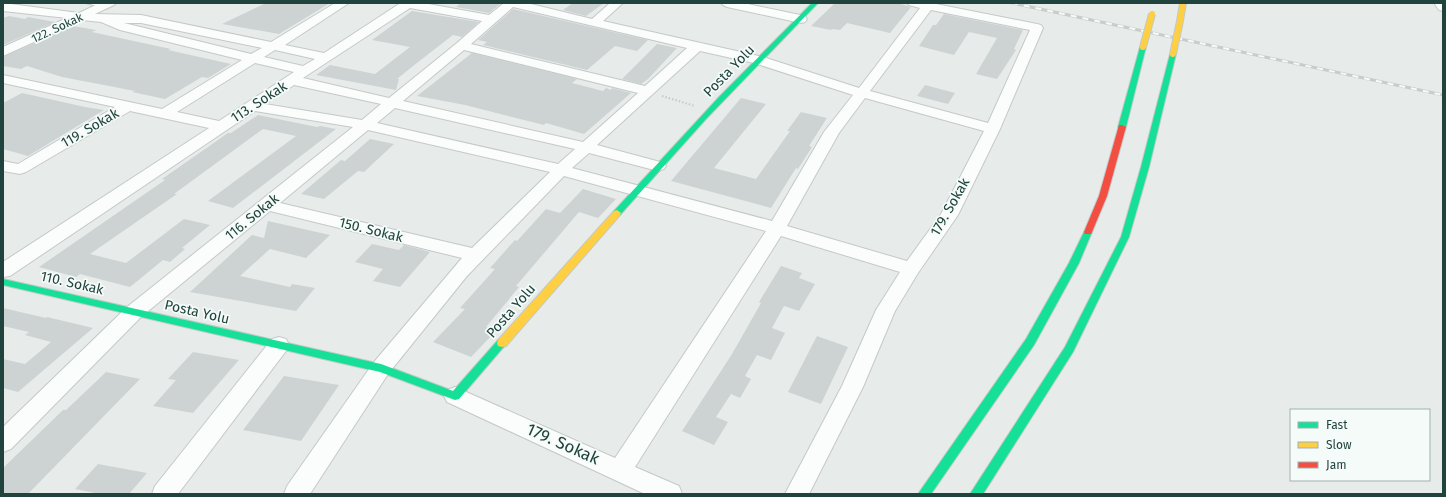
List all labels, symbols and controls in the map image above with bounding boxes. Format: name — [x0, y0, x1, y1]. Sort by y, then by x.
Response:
street label: 122. Sokak — [29, 10, 86, 46]
street label: Posta Yolu — [700, 41, 758, 101]
street label: 113. Sokak — [228, 77, 291, 126]
street label: 119. Sokak — [58, 104, 123, 151]
street label: 179. Sokak — [927, 174, 974, 239]
street label: 116. Sokak — [222, 190, 283, 244]
street label: 150. Sokak — [337, 214, 406, 246]
street label: 110. Sokak — [39, 267, 106, 299]
street label: Posta Yolu — [483, 281, 539, 341]
street label: Posta Yolu — [163, 296, 231, 328]
legend — [1290, 409, 1430, 481]
text: Fast — [1326, 418, 1348, 432]
street label: 179. Sokak — [523, 419, 603, 470]
text: Slow — [1326, 438, 1352, 452]
text: Jam — [1326, 458, 1346, 472]

